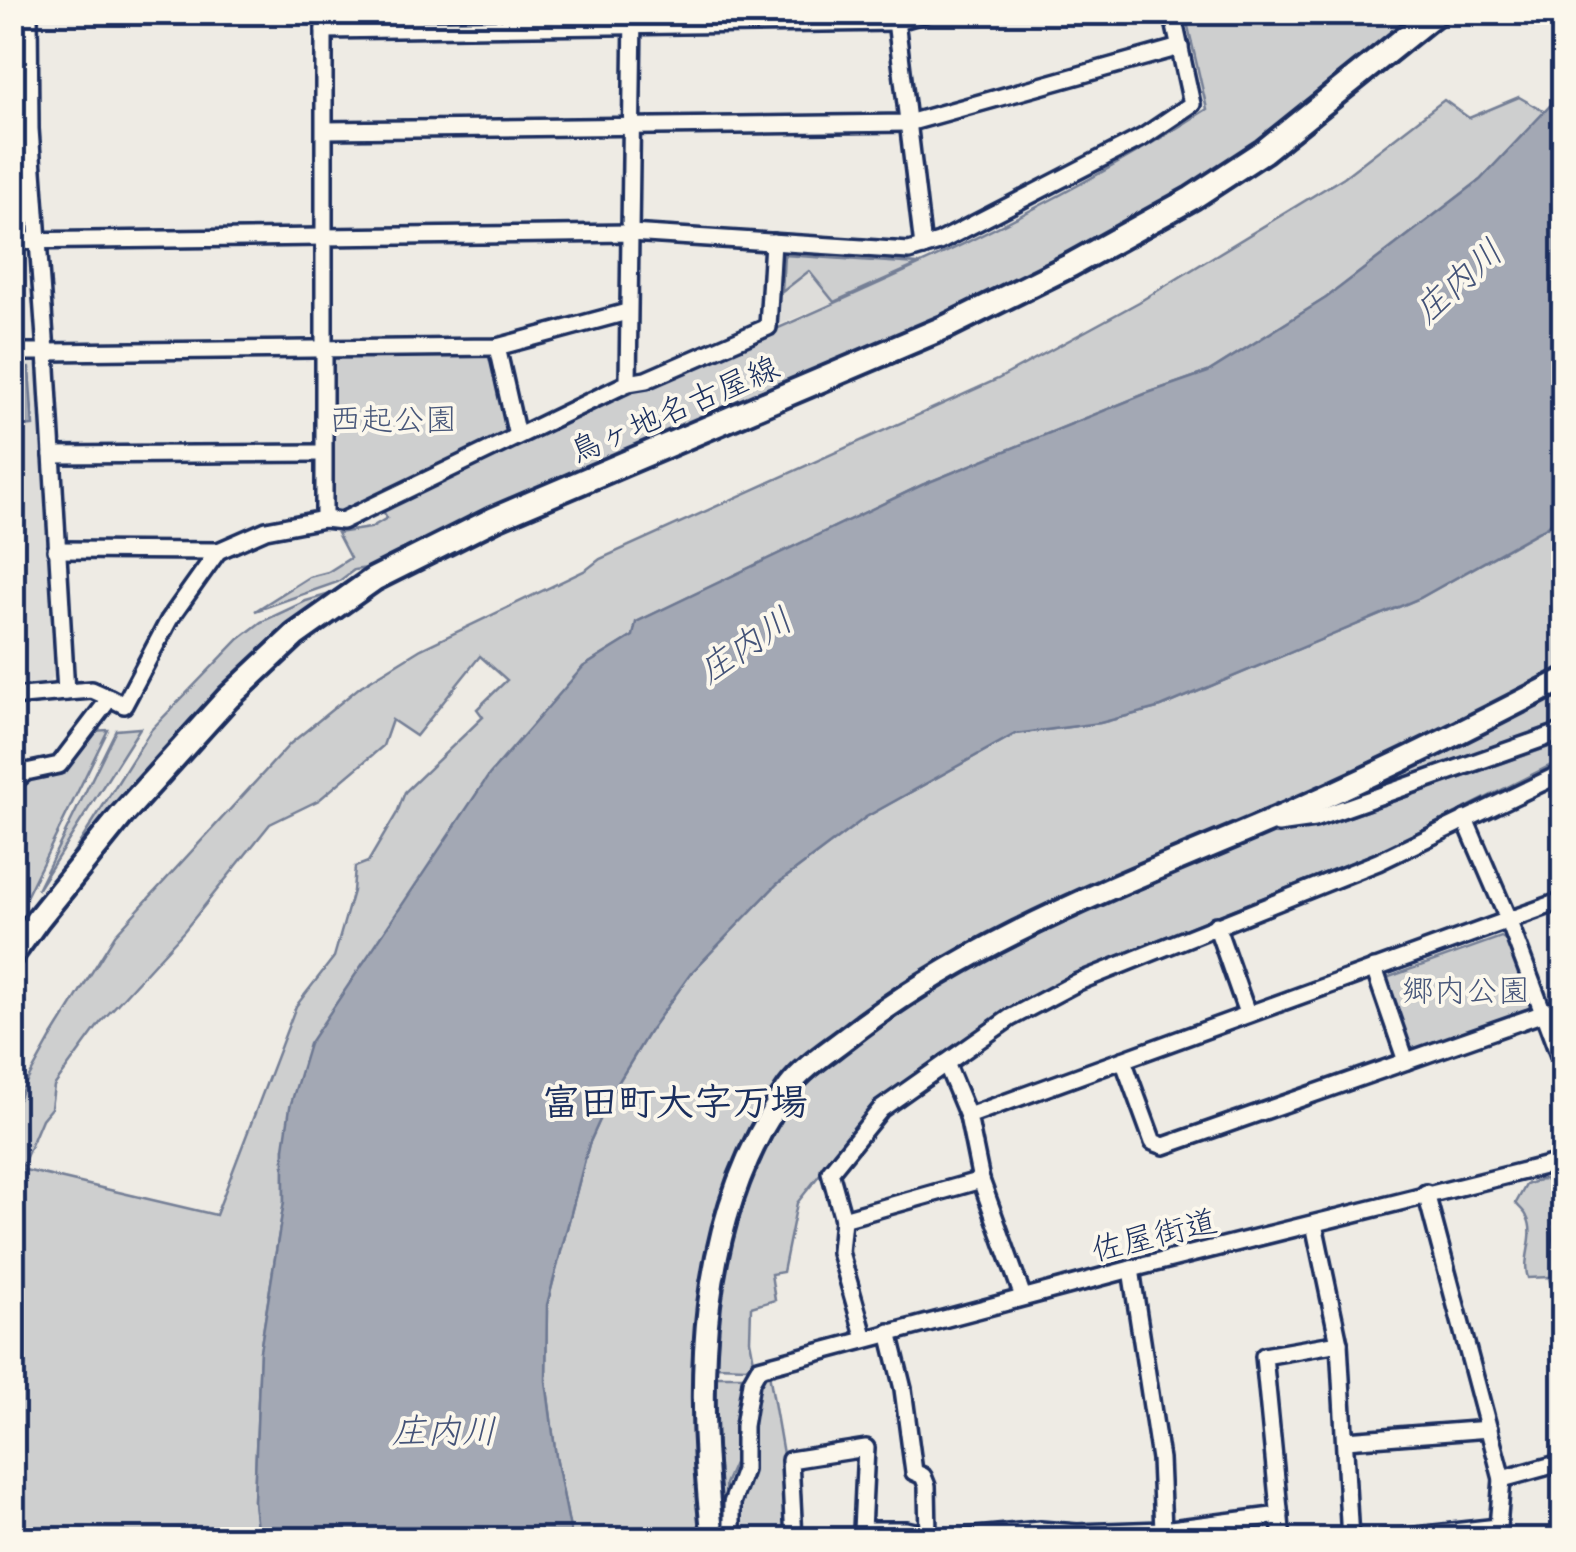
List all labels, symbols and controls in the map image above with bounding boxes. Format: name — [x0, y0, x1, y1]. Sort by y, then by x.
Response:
water label: 庄内川 — [1406, 231, 1511, 332]
street label: 鳥ヶ地名古屋線 — [564, 349, 785, 470]
park label: 西起公園 — [329, 401, 457, 438]
water label: 庄内川 — [690, 599, 800, 692]
park label: 郷内公園 — [1402, 972, 1530, 1009]
district label: 富田町大字万場 — [542, 1081, 808, 1125]
street label: 佐屋街道 — [1088, 1202, 1221, 1269]
water label: 庄内川 — [391, 1411, 497, 1452]

